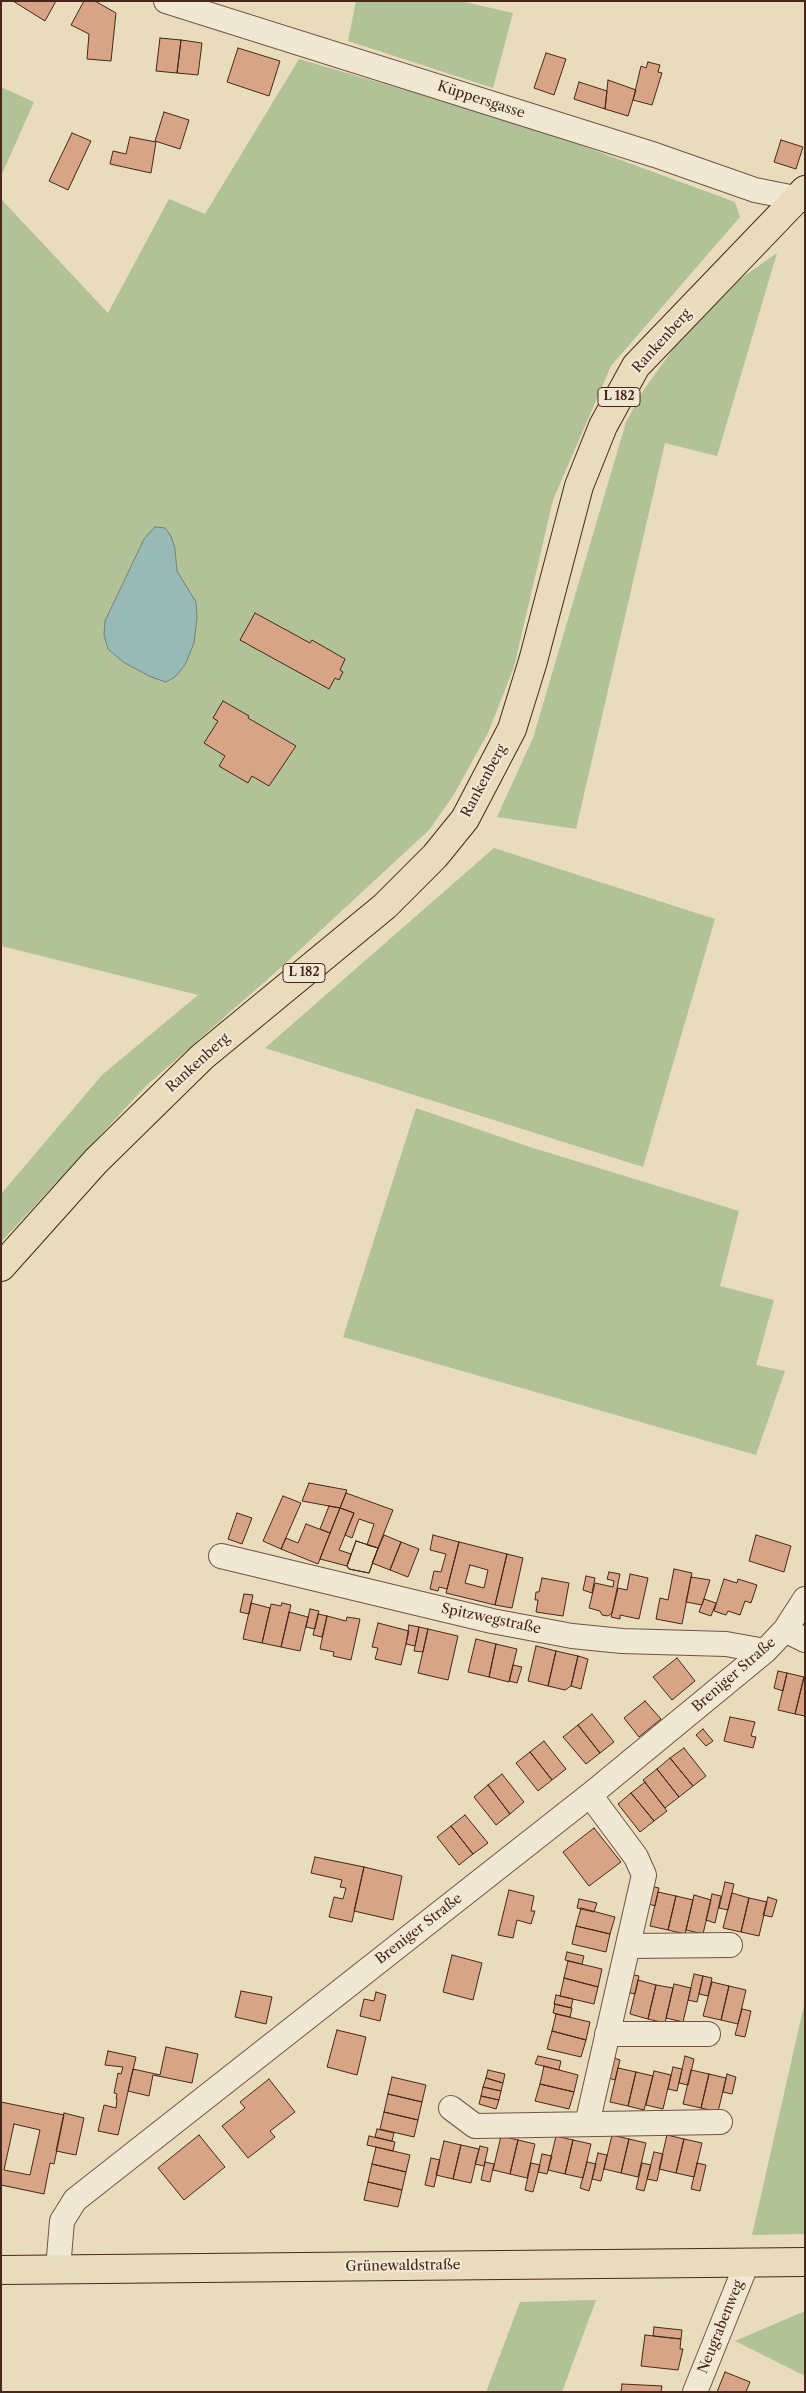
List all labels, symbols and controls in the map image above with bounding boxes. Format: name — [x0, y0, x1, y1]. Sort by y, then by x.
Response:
street label: Küppersgasse — [435, 78, 527, 122]
street label: Rankenberg — [629, 306, 695, 376]
road number: L 182 — [598, 388, 640, 407]
street label: Rankenberg — [458, 742, 510, 820]
road number: L 182 — [283, 964, 325, 982]
street label: Rankenberg — [163, 1030, 233, 1096]
street label: Spitzwegstraße — [440, 1600, 542, 1638]
street label: Breniger Straße — [689, 1634, 779, 1716]
street label: Breniger Straße — [372, 1890, 466, 1968]
street label: Grünewaldstraße — [345, 2257, 461, 2275]
street label: Neugrabenweg — [695, 2278, 747, 2376]

